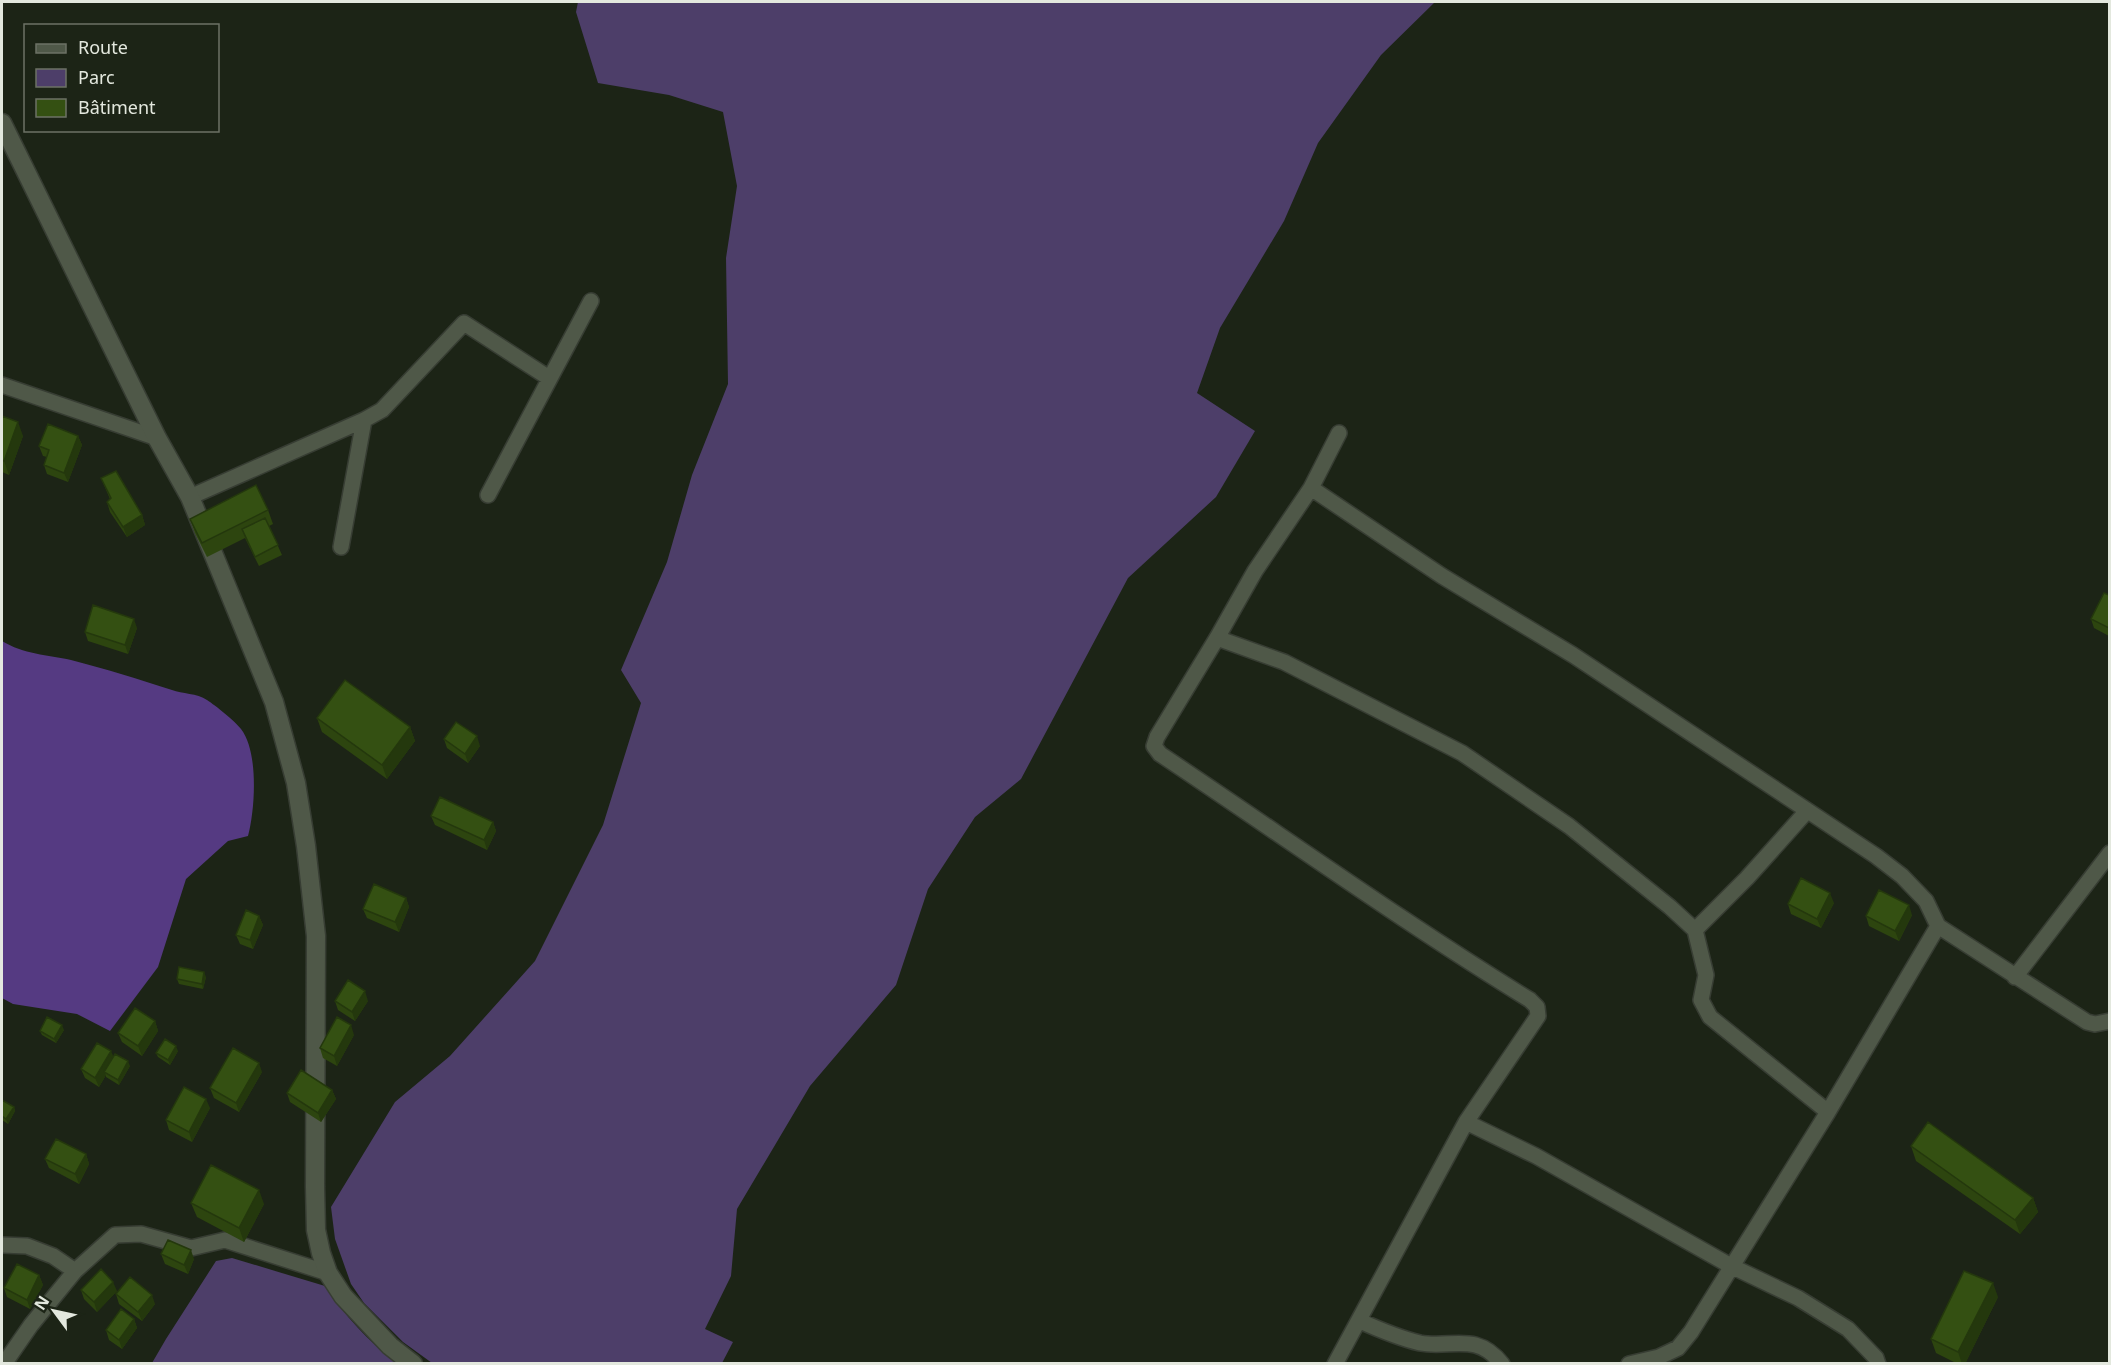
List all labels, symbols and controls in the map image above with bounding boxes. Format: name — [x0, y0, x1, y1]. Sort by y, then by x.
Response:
legend — [24, 24, 219, 132]
text: Route — [78, 35, 128, 59]
text: Parc — [78, 65, 115, 89]
text: Bâtiment — [78, 95, 156, 119]
north arrow — [24, 1281, 84, 1341]
text: N — [29, 1291, 54, 1314]

